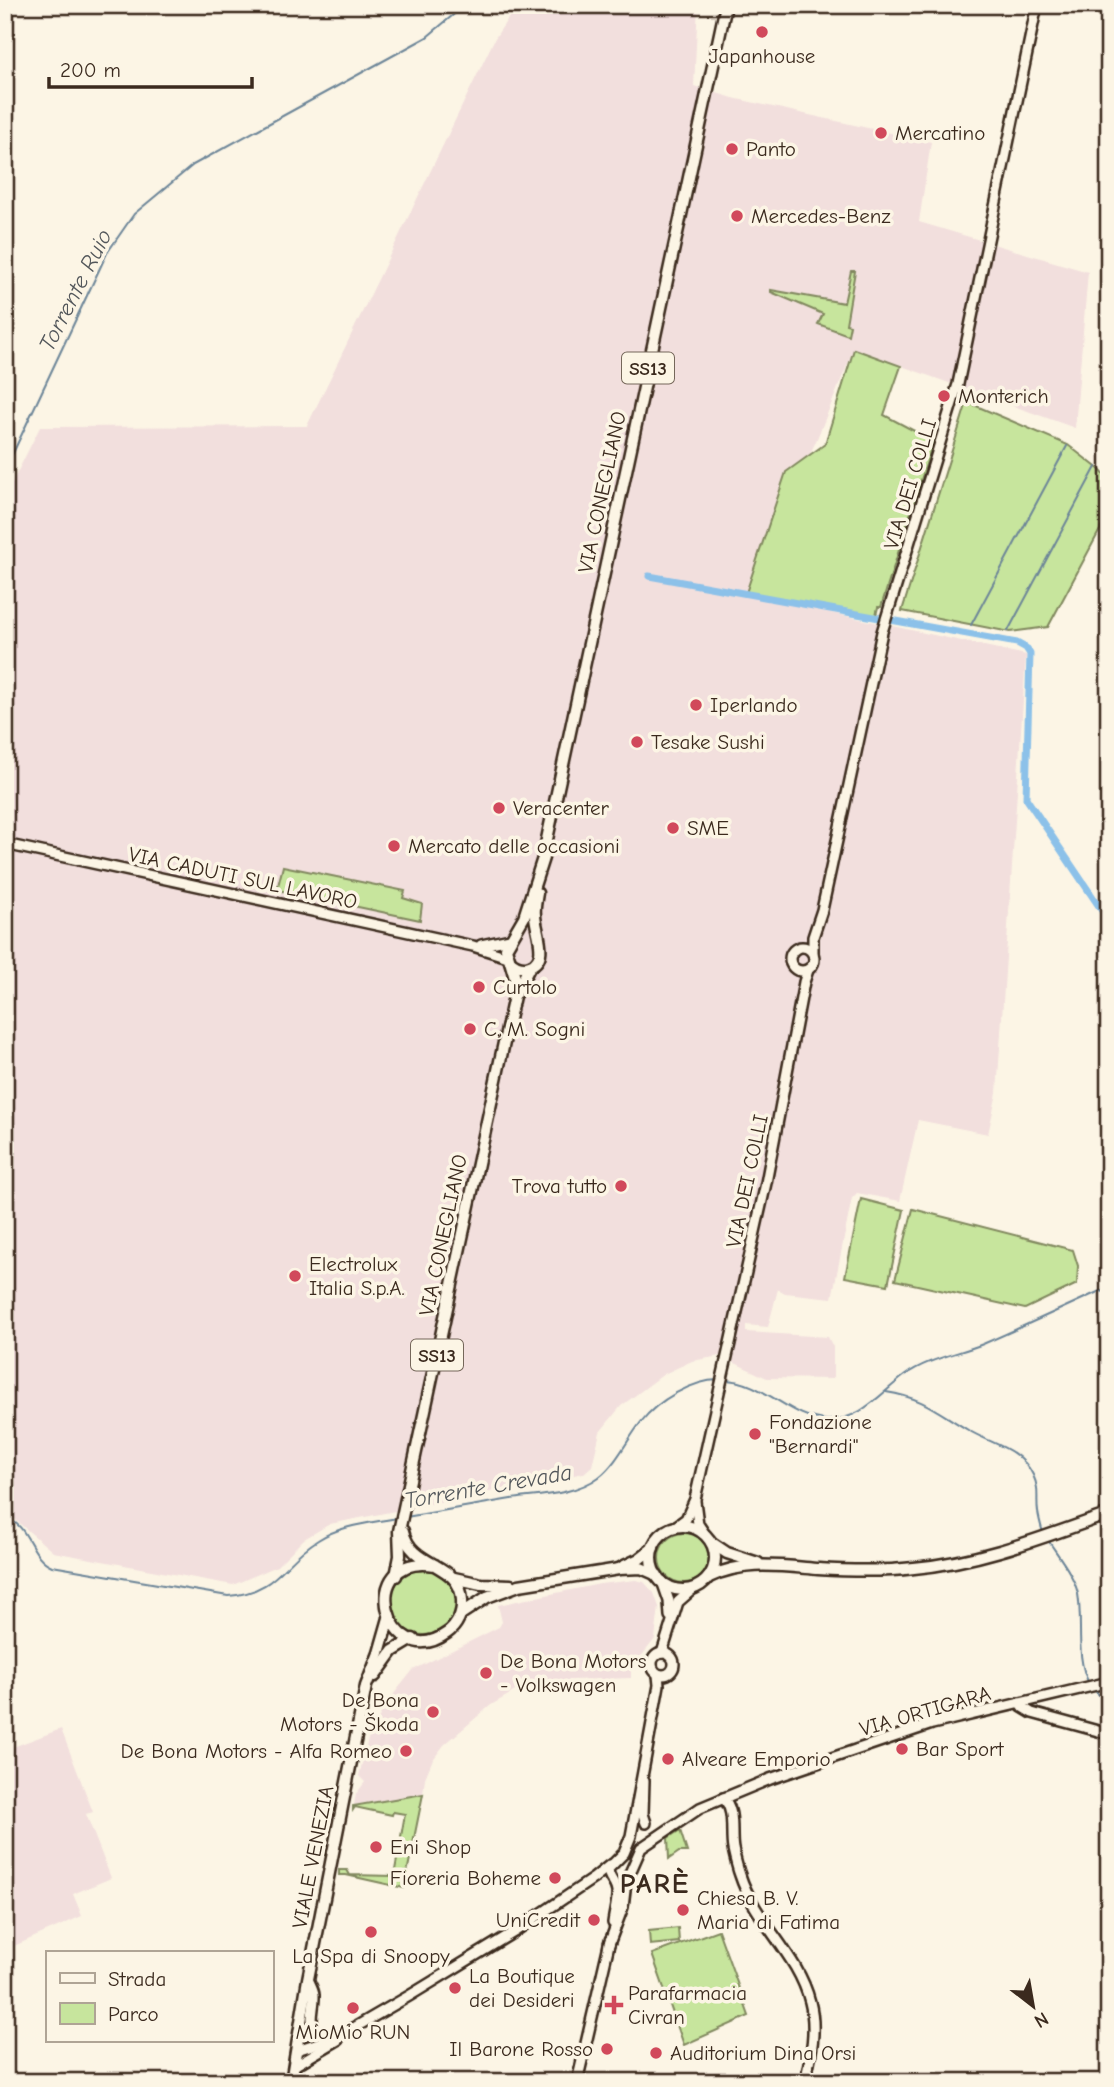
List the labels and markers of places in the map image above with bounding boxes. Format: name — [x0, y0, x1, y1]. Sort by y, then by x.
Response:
marker: Japanhouse — [754, 24, 770, 40]
place label: Japanhouse — [709, 44, 815, 68]
place label: Mercatino — [895, 121, 985, 145]
marker: Mercatino — [873, 125, 889, 141]
place label: Panto — [746, 137, 796, 161]
marker: Panto — [724, 141, 740, 157]
place label: Mercedes-Benz — [751, 204, 891, 228]
marker: Mercedes-Benz — [729, 208, 745, 224]
place label: Monterich — [958, 384, 1049, 408]
marker: Monterich — [936, 388, 952, 404]
place label: Iperlando — [710, 693, 798, 717]
marker: Iperlando — [688, 697, 704, 713]
place label: Tesake Sushi — [651, 730, 765, 754]
marker: Tesake Sushi — [629, 734, 645, 750]
place label: Veracenter — [513, 796, 609, 820]
marker: Veracenter — [491, 800, 507, 816]
place label: SME — [687, 816, 729, 840]
marker: SME — [665, 820, 681, 836]
place label: Mercato delle occasioni — [408, 834, 620, 858]
marker: Mercato delle occasioni — [386, 838, 402, 854]
place label: Curtolo — [493, 975, 557, 999]
marker: Curtolo — [471, 979, 487, 995]
place label: C. M. Sogni — [484, 1017, 585, 1041]
marker: C. M. Sogni — [462, 1021, 478, 1037]
place label: Trova tutto — [512, 1174, 607, 1198]
marker: Trova tutto — [613, 1178, 629, 1194]
place label: Electrolux Italia S.p.A. — [309, 1252, 405, 1300]
marker: Electrolux Italia S.p.A. — [287, 1268, 303, 1284]
place label: Fondazione "Bernardi" — [769, 1410, 872, 1458]
marker: Fondazione "Bernardi" — [747, 1426, 763, 1442]
place label: De Bona Motors - Volkswagen — [500, 1649, 646, 1697]
marker: De Bona Motors - Volkswagen — [478, 1665, 494, 1681]
place label: De Bona Motors - Škoda — [280, 1688, 419, 1736]
marker: De Bona Motors - Škoda — [425, 1704, 441, 1720]
place label: Bar Sport — [916, 1737, 1004, 1761]
place label: De Bona Motors - Alfa Romeo — [121, 1739, 392, 1763]
marker: Bar Sport — [894, 1741, 910, 1757]
marker: De Bona Motors - Alfa Romeo — [398, 1743, 414, 1759]
place label: Alveare Emporio — [682, 1747, 831, 1771]
marker: Alveare Emporio — [660, 1751, 676, 1767]
place label: Eni Shop — [390, 1835, 471, 1859]
marker: Eni Shop — [368, 1839, 384, 1855]
place label: Fioreria Boheme — [390, 1866, 541, 1890]
marker: Fioreria Boheme — [547, 1870, 563, 1886]
place label: Chiesa B. V. Maria di Fatima — [697, 1886, 840, 1934]
marker: Chiesa B. V. Maria di Fatima — [675, 1902, 691, 1918]
place label: UniCredit — [496, 1908, 581, 1932]
marker: UniCredit — [586, 1912, 602, 1928]
marker: La Spa di Snoopy — [363, 1924, 379, 1940]
place label: La Spa di Snoopy — [292, 1944, 450, 1968]
place label: La Boutique dei Desideri — [469, 1964, 575, 2012]
marker: La Boutique dei Desideri — [447, 1980, 463, 1996]
place label: Parafarmacia Civran — [628, 1981, 747, 2029]
marker: Parafarmacia Civran — [606, 1997, 622, 2013]
marker: MioMio RUN — [345, 2000, 361, 2016]
place label: MioMio RUN — [296, 2020, 410, 2044]
place label: Il Barone Rosso — [449, 2037, 593, 2061]
marker: Il Barone Rosso — [599, 2041, 615, 2057]
place label: Auditorium Dina Orsi — [670, 2041, 856, 2065]
marker: Auditorium Dina Orsi — [648, 2045, 664, 2061]

